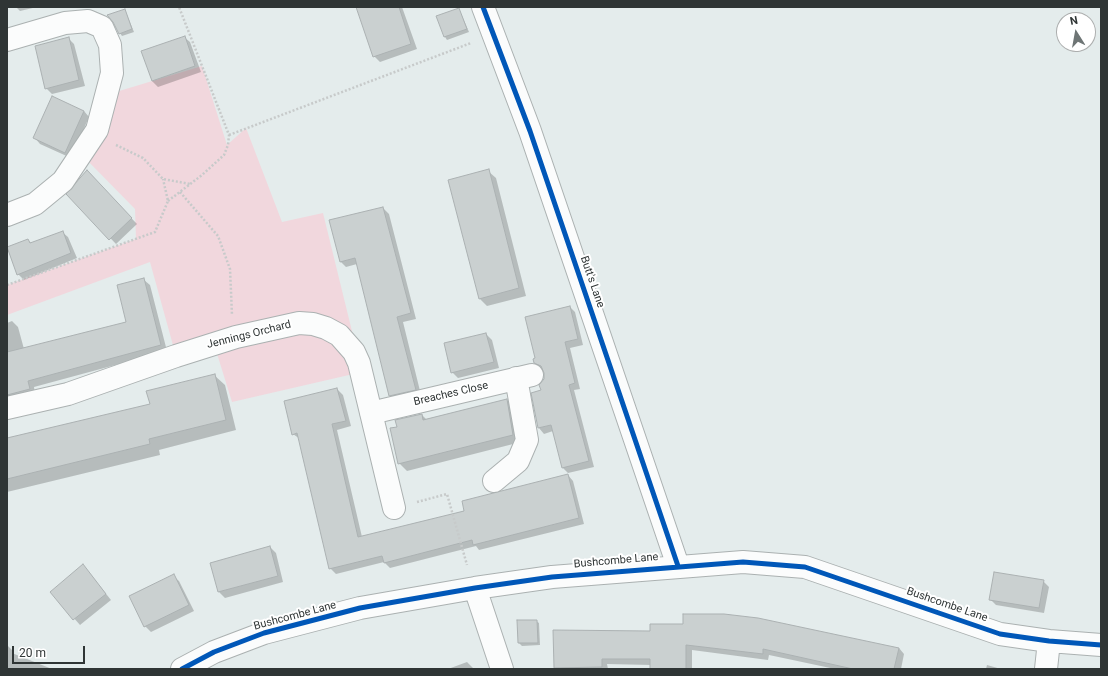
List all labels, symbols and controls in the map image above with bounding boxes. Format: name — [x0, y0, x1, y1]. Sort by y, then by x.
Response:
north arrow — [1056, 12, 1096, 52]
text: N — [1069, 14, 1079, 28]
street label: Butt's Lane — [577, 254, 607, 310]
street label: Jennings Orchard — [206, 318, 292, 352]
street label: Breaches Close — [413, 379, 489, 409]
street label: Bushcombe Lane — [573, 551, 659, 571]
street label: Bushcombe Lane — [905, 585, 989, 625]
street label: Bushcombe Lane — [252, 599, 338, 633]
scale bar — [14, 638, 87, 664]
text: 20 m — [19, 646, 46, 660]

